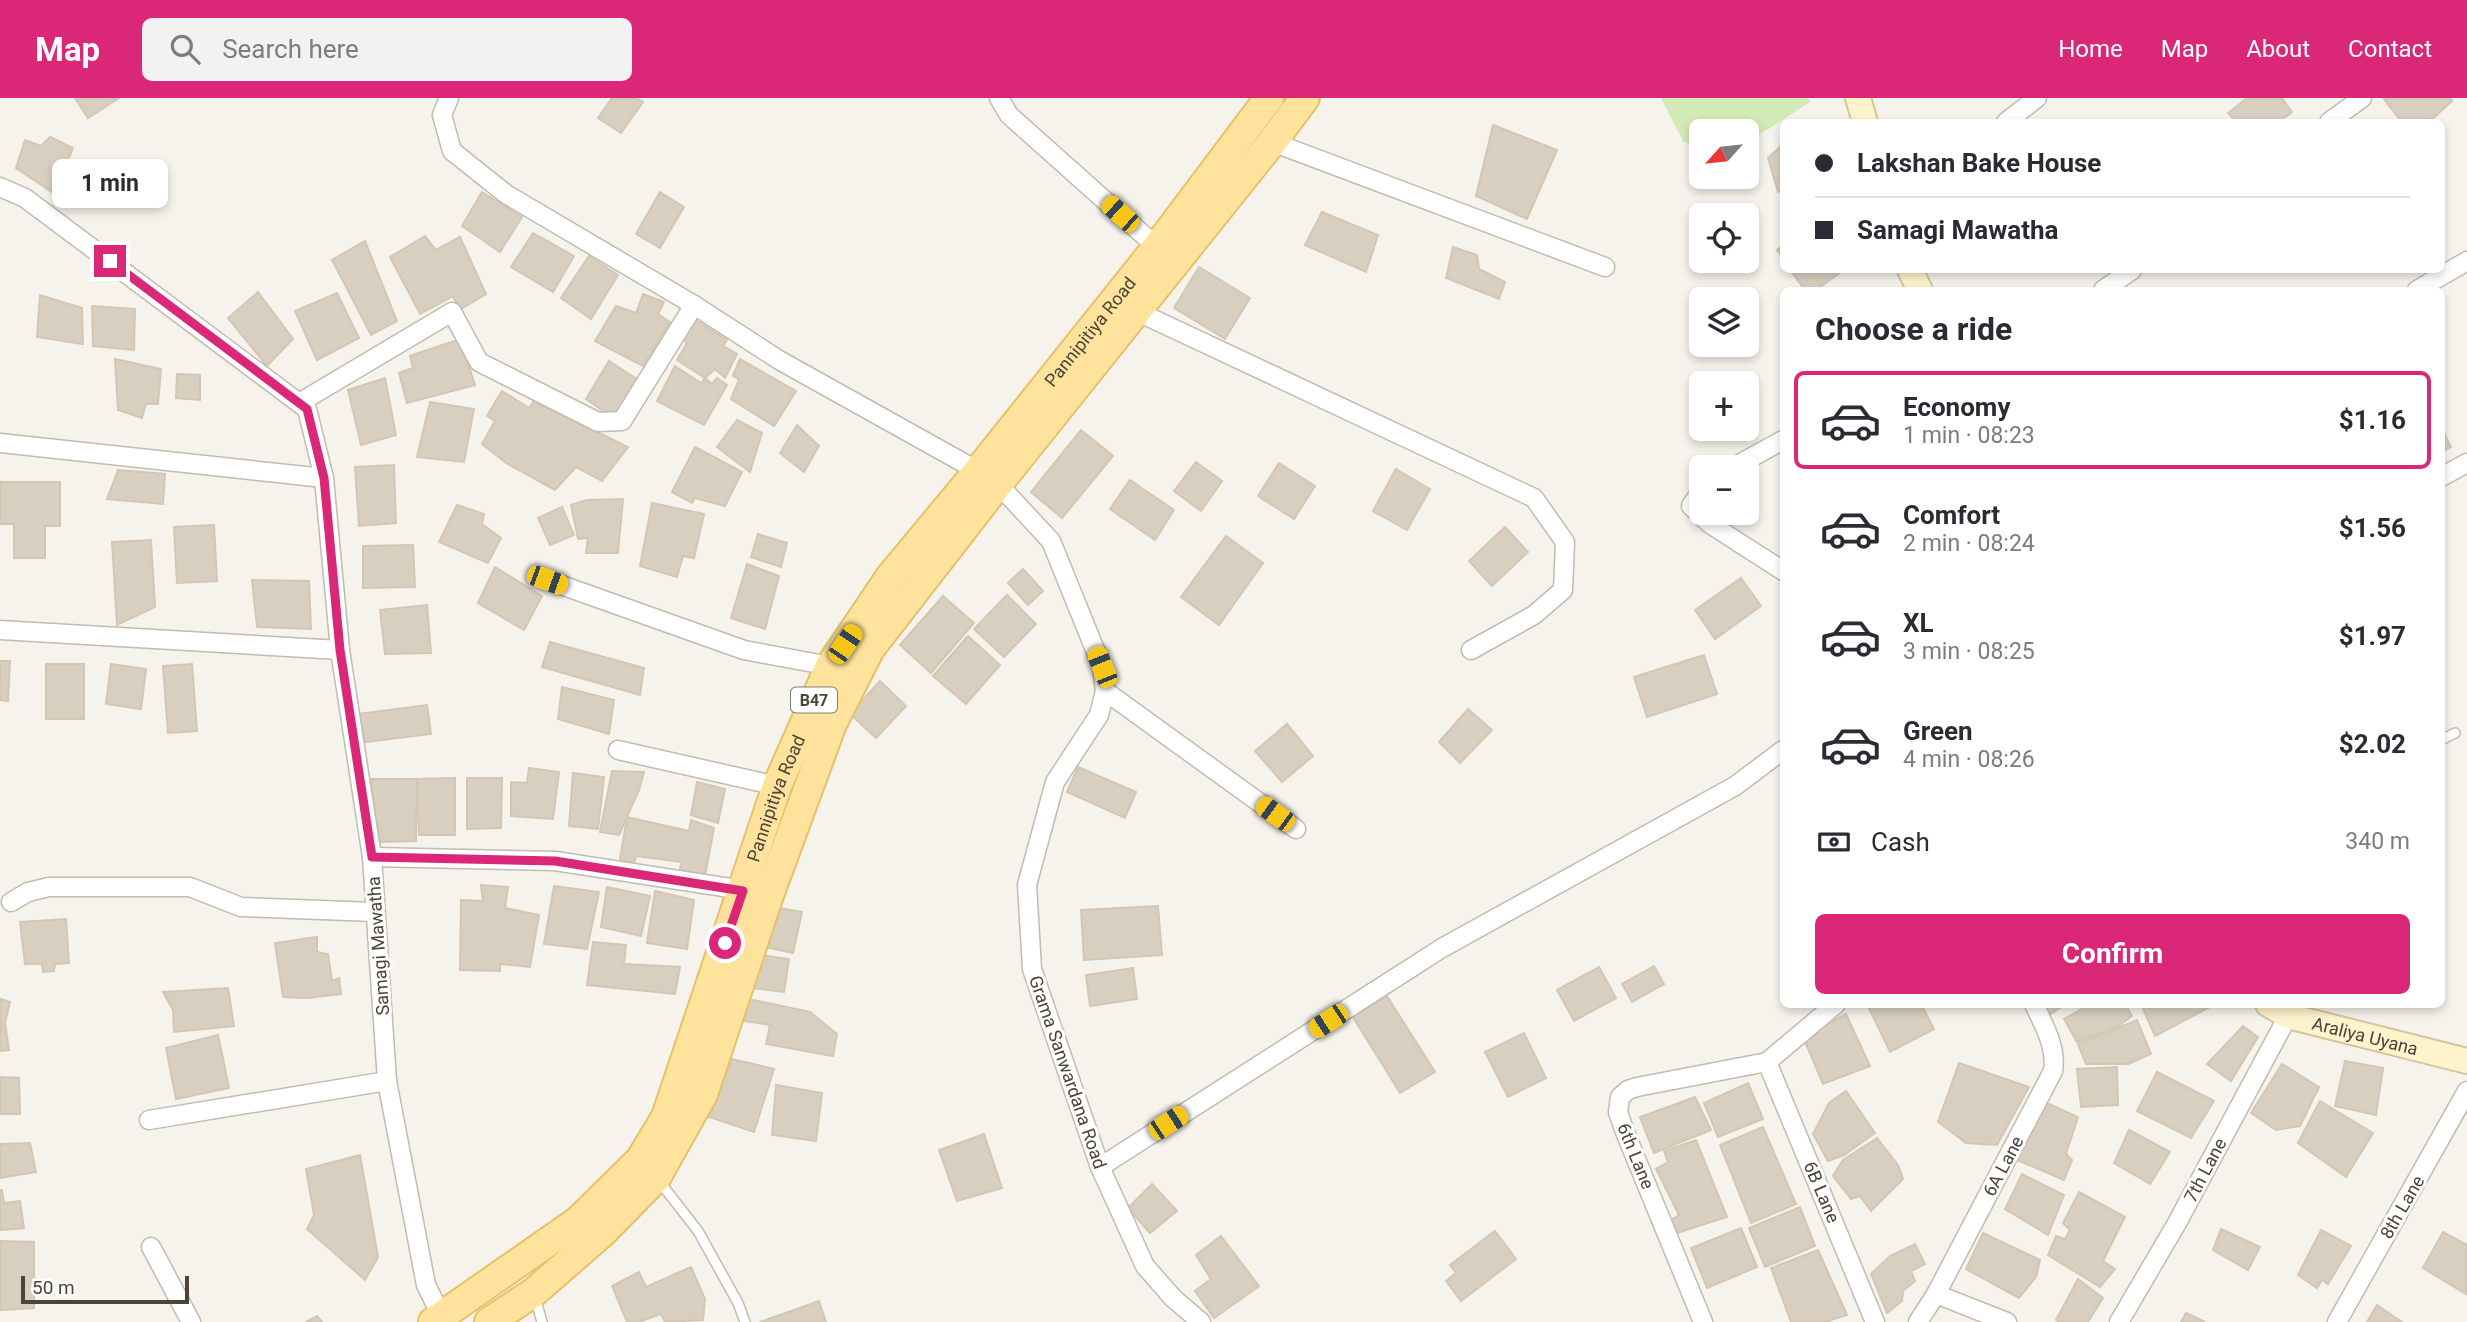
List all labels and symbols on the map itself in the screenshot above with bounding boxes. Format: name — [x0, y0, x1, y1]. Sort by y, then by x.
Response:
north arrow — [1689, 119, 1759, 189]
callout: 1 min — [52, 159, 168, 208]
car — [1098, 192, 1143, 236]
route end — [94, 245, 126, 277]
street label: Pannipitiya Road — [1039, 272, 1140, 390]
car — [524, 563, 571, 597]
car — [825, 621, 866, 667]
car — [1085, 644, 1120, 690]
road number: B47 — [791, 688, 837, 712]
street label: Pannipitiya Road — [742, 731, 809, 864]
car — [1252, 793, 1299, 835]
street label: Samagi Mawatha — [363, 876, 393, 1016]
route start — [709, 927, 741, 959]
street label: Grama Sanwardana Road — [1025, 973, 1111, 1171]
car — [1305, 1001, 1352, 1041]
street label: Araliya Uyana — [2310, 1012, 2420, 1059]
car — [1145, 1103, 1192, 1143]
street label: 6th Lane — [1613, 1120, 1659, 1192]
street label: 6A Lane — [1978, 1132, 2028, 1200]
street label: 7th Lane — [2179, 1134, 2231, 1206]
street label: 6B Lane — [1800, 1158, 1844, 1226]
street label: 8th Lane — [2376, 1172, 2428, 1242]
scale bar — [21, 1273, 189, 1305]

